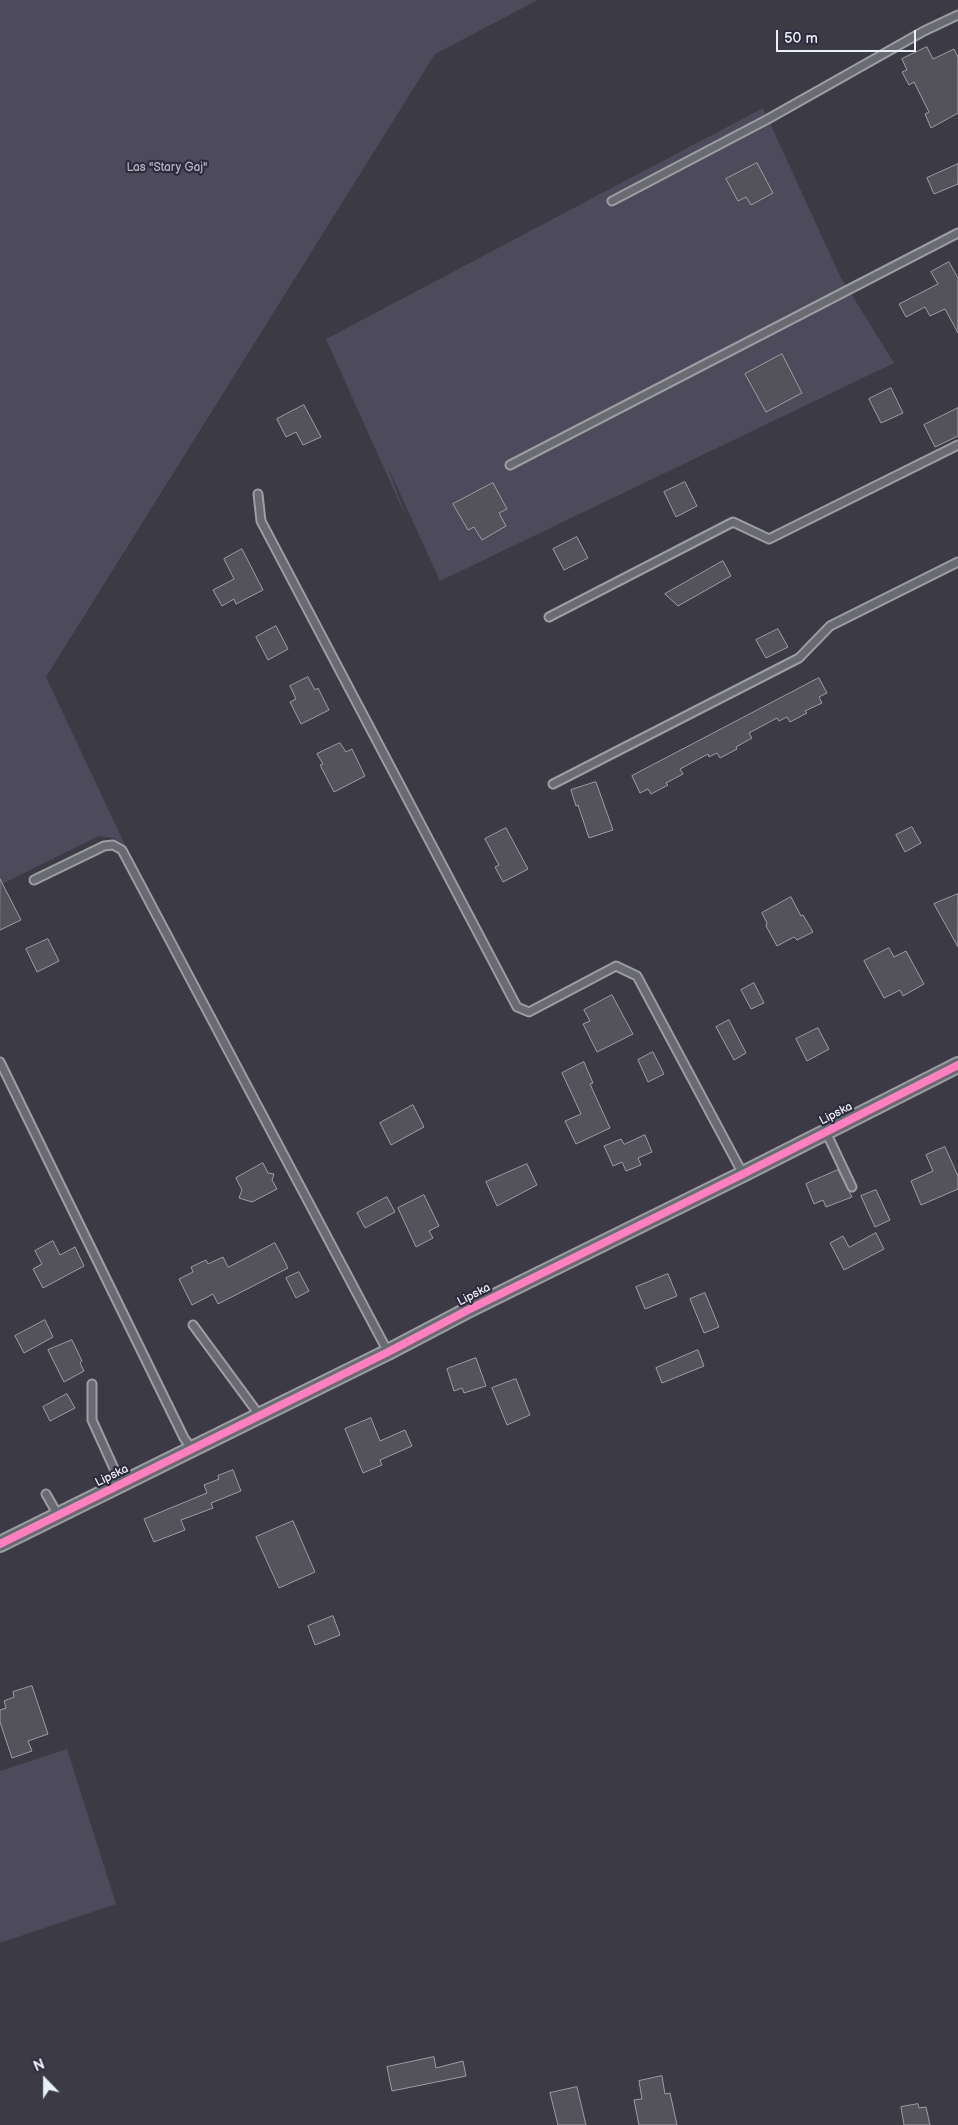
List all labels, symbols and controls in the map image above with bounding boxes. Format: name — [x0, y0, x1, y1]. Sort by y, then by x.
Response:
scale bar — [778, 20, 918, 52]
text: 50 m — [784, 29, 818, 48]
park label: Las "Stary Gaj" — [126, 161, 208, 175]
street label: Lipska — [817, 1100, 855, 1128]
street label: Lipska — [455, 1281, 493, 1309]
street label: Lipska — [93, 1462, 131, 1490]
north arrow — [20, 2055, 70, 2105]
text: N — [31, 2056, 47, 2075]

